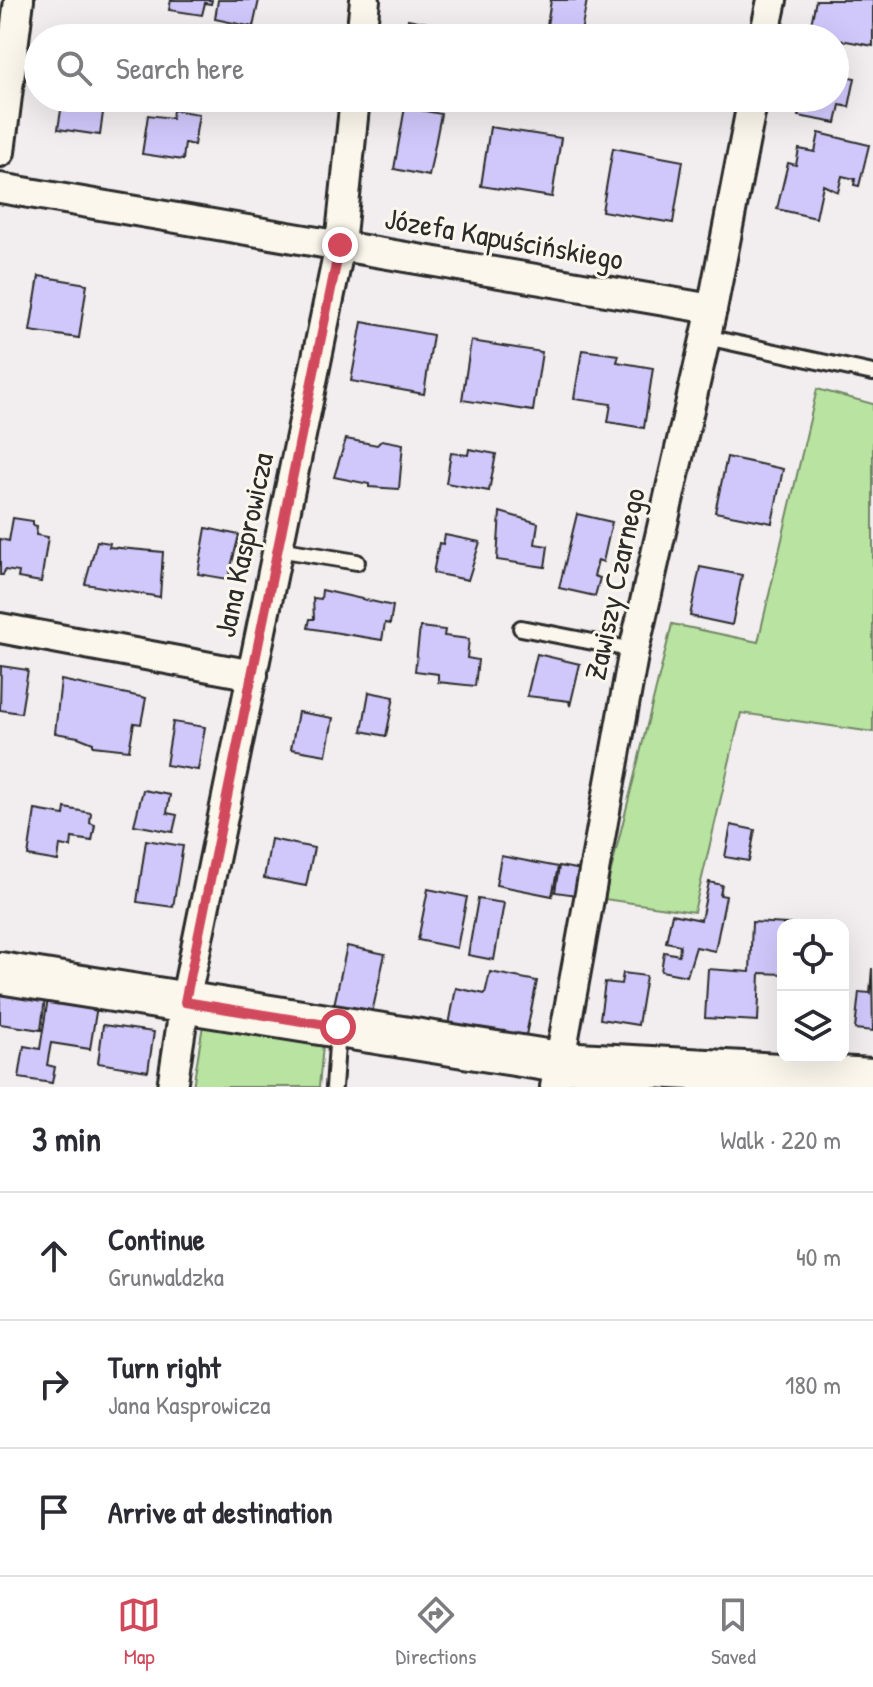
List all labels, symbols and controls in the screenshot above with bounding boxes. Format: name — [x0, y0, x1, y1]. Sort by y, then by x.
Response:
search box — [24, 24, 849, 112]
icon: search — [52, 46, 96, 90]
text: Search here — [116, 48, 244, 88]
street label: Józefa Kapuścińskiego — [382, 197, 626, 279]
route end — [322, 227, 358, 263]
street label: Jana Kasprowicza — [204, 449, 282, 641]
street label: Zawiszy Czarnego — [574, 484, 654, 683]
map controls — [777, 919, 849, 1063]
button: locate — [777, 919, 849, 991]
button: layers — [777, 991, 849, 1063]
route start — [320, 1009, 356, 1045]
text: 3 min — [32, 1116, 101, 1162]
text: Walk · 220 m — [720, 1122, 841, 1157]
text: Continue — [108, 1219, 205, 1259]
icon: ahead — [32, 1234, 76, 1278]
text: 40 m — [796, 1239, 841, 1274]
text: Grunwaldzka — [108, 1259, 224, 1294]
text: Turn right — [108, 1347, 221, 1387]
icon: right — [32, 1362, 76, 1406]
text: 180 m — [785, 1367, 841, 1402]
text: Jana Kasprowicza — [108, 1387, 270, 1422]
icon: arrive — [32, 1490, 76, 1534]
text: Arrive at destination — [108, 1492, 333, 1532]
tab: Map — [117, 1593, 161, 1671]
tab: Directions — [396, 1593, 477, 1671]
tab: Saved — [711, 1593, 756, 1671]

